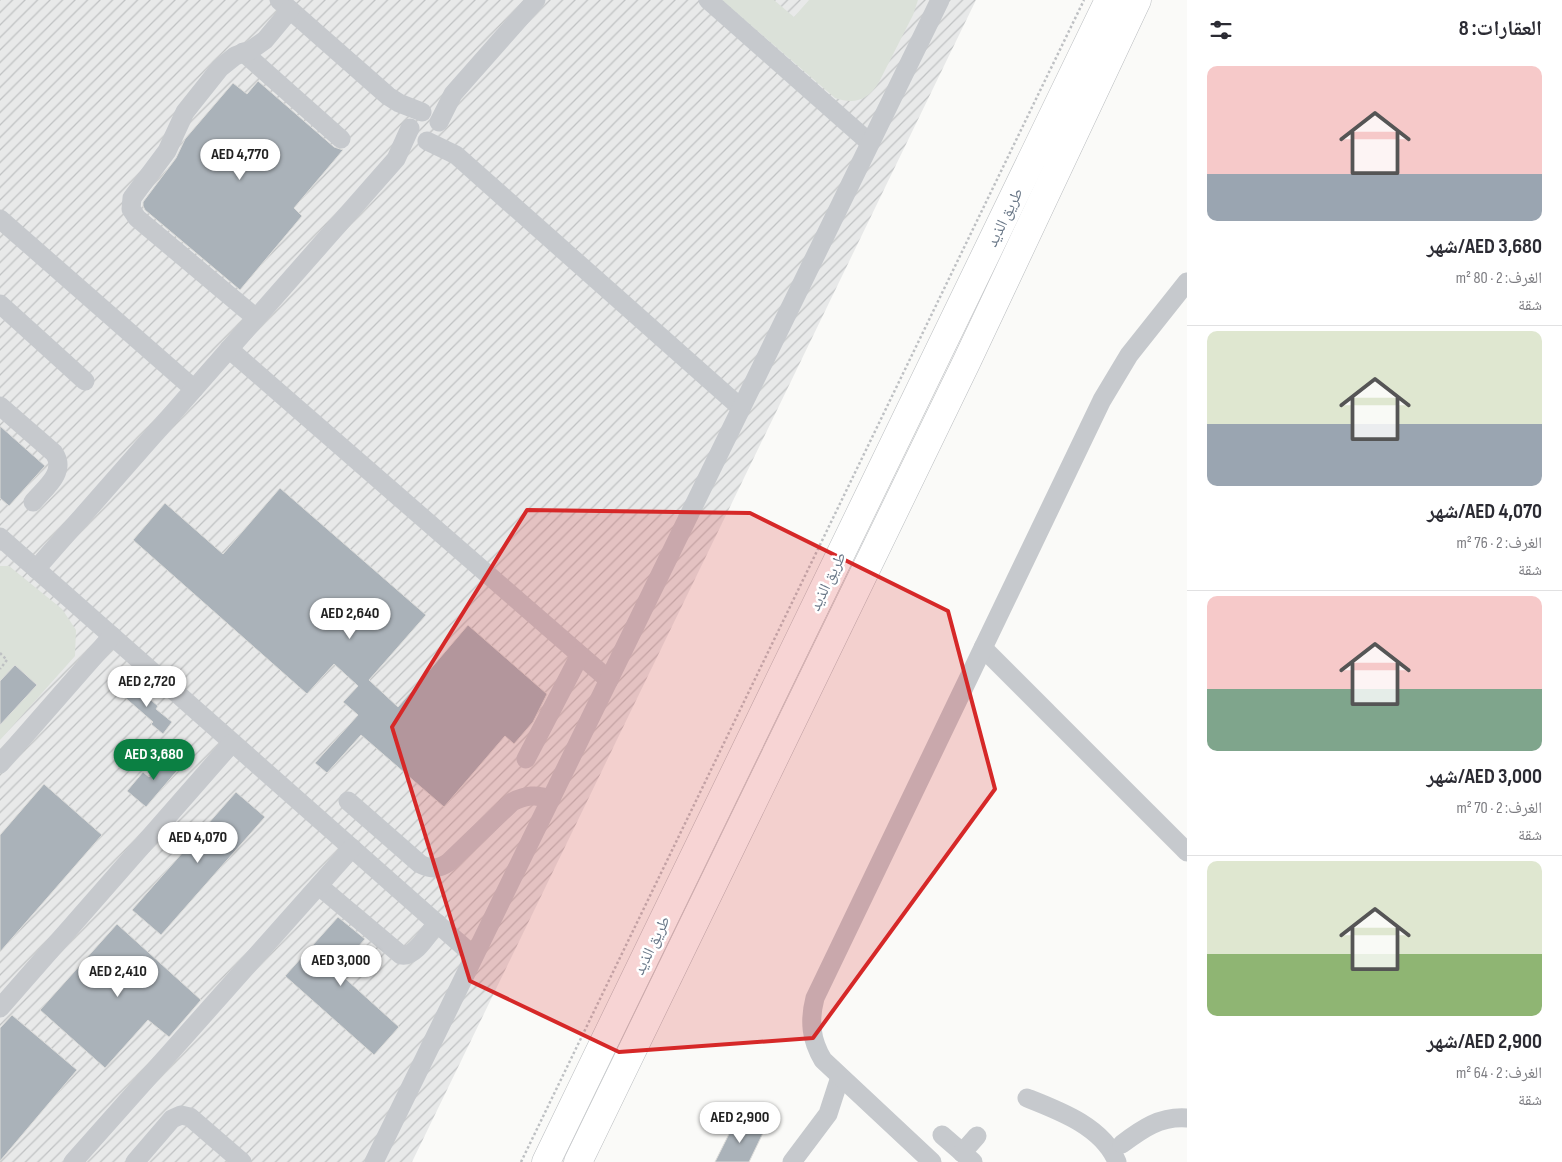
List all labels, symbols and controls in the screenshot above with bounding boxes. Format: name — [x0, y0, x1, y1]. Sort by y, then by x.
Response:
icon: filters — [1207, 16, 1235, 44]
text: العقارات: 8 — [1459, 16, 1542, 41]
icon: home — [1330, 98, 1420, 188]
pin: AED 4,770 — [183, 138, 297, 181]
text: AED 4,770 — [211, 145, 269, 164]
street label: طريق الذيد — [983, 185, 1028, 250]
text: AED 3,680/شهر — [1427, 234, 1542, 259]
text: الغرف: 2 · 80 m² — [1456, 269, 1542, 288]
text: شقة — [1518, 296, 1542, 315]
icon: home — [1330, 364, 1420, 454]
text: AED 4,070/شهر — [1427, 499, 1542, 524]
text: الغرف: 2 · 76 m² — [1456, 534, 1542, 553]
street label: طريق الذيد — [806, 549, 851, 614]
text: شقة — [1518, 561, 1542, 580]
pin: AED 2,640 — [293, 598, 407, 640]
text: AED 2,640 — [321, 604, 379, 623]
icon: home — [1330, 629, 1420, 719]
pin: AED 2,720 — [90, 666, 204, 708]
text: AED 2,720 — [118, 672, 176, 691]
pin: AED 3,680 — [97, 738, 211, 781]
text: AED 3,680 — [125, 745, 183, 764]
text: AED 3,000/شهر — [1427, 764, 1542, 789]
text: الغرف: 2 · 70 m² — [1456, 799, 1542, 818]
pin: AED 4,070 — [141, 822, 255, 864]
text: شقة — [1518, 826, 1542, 845]
text: AED 4,070 — [169, 828, 227, 847]
icon: home — [1330, 894, 1420, 984]
street label: طريق الذيد — [630, 913, 675, 978]
pin: AED 3,000 — [284, 944, 398, 987]
text: AED 3,000 — [312, 951, 370, 970]
pin: AED 2,410 — [61, 956, 175, 998]
text: AED 2,410 — [89, 962, 147, 981]
text: AED 2,900/شهر — [1427, 1029, 1542, 1054]
text: الغرف: 2 · 64 m² — [1456, 1064, 1542, 1083]
text: شقة — [1518, 1091, 1542, 1110]
pin: AED 2,900 — [683, 1102, 797, 1144]
text: AED 2,900 — [711, 1108, 769, 1127]

